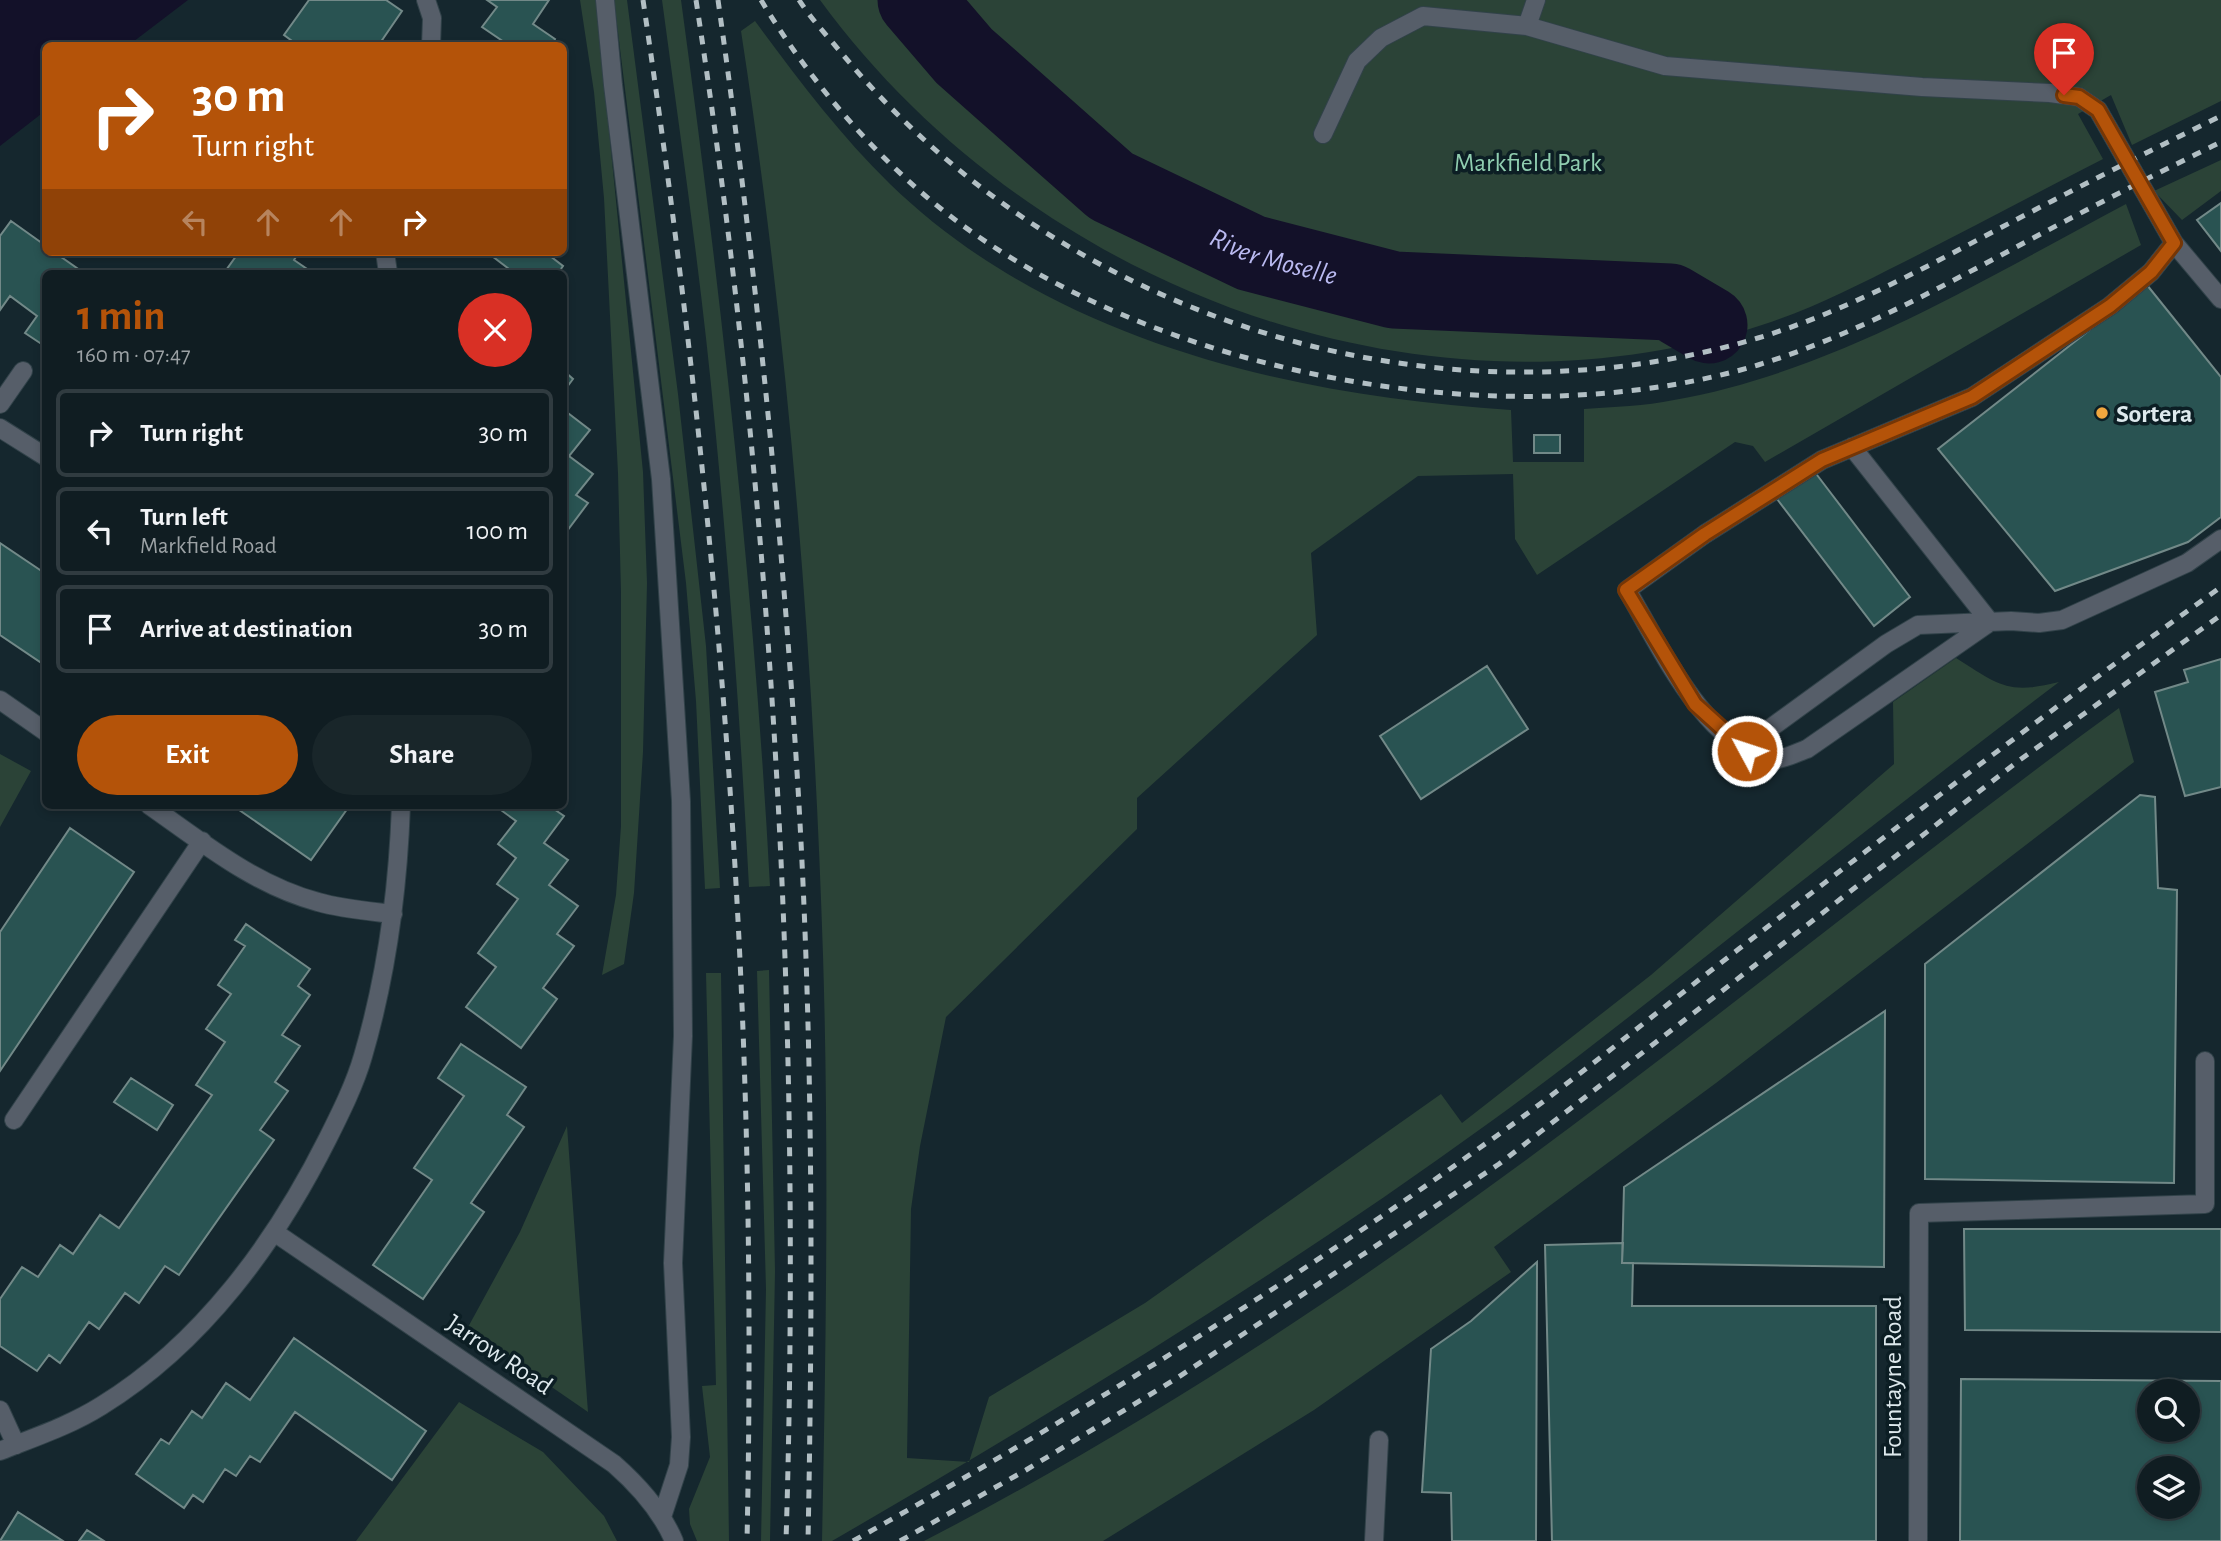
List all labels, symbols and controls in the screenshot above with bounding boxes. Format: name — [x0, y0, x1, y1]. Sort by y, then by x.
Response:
pin — [2034, 23, 2094, 95]
icon: arrive — [2045, 34, 2083, 72]
icon: right — [77, 70, 168, 161]
text: 30 m — [192, 72, 286, 121]
text: Turn right — [192, 130, 314, 162]
park label: Markfield Park — [1454, 150, 1602, 176]
icon: left — [176, 203, 214, 241]
icon: ahead — [249, 203, 287, 241]
icon: ahead — [322, 203, 360, 241]
icon: right — [395, 203, 433, 241]
water label: River Moselle — [1205, 224, 1340, 291]
button: close — [458, 293, 532, 367]
text: 1 min — [77, 295, 166, 337]
text: 160 m · 07:47 — [77, 344, 191, 367]
place label: Sortera — [2116, 401, 2193, 427]
marker: Sortera — [2094, 405, 2110, 421]
icon: right — [81, 414, 119, 452]
text: Turn right — [140, 420, 243, 446]
text: 30 m — [478, 420, 528, 446]
text: Turn left — [140, 504, 228, 530]
icon: left — [81, 512, 119, 550]
text: 100 m — [467, 518, 528, 544]
text: Markfield Road — [140, 535, 277, 558]
icon: arrive — [81, 610, 119, 648]
text: Arrive at destination — [140, 616, 353, 642]
text: 30 m — [478, 616, 528, 642]
position arrow — [1710, 714, 1784, 788]
button: Exit — [77, 715, 298, 795]
button: Share — [312, 715, 532, 795]
street label: Fountayne Road — [1880, 1296, 1906, 1458]
street label: Jarrow Road — [442, 1310, 557, 1400]
map controls — [2137, 1379, 2200, 1519]
button: search — [2137, 1379, 2200, 1442]
button: layers — [2137, 1456, 2200, 1519]

